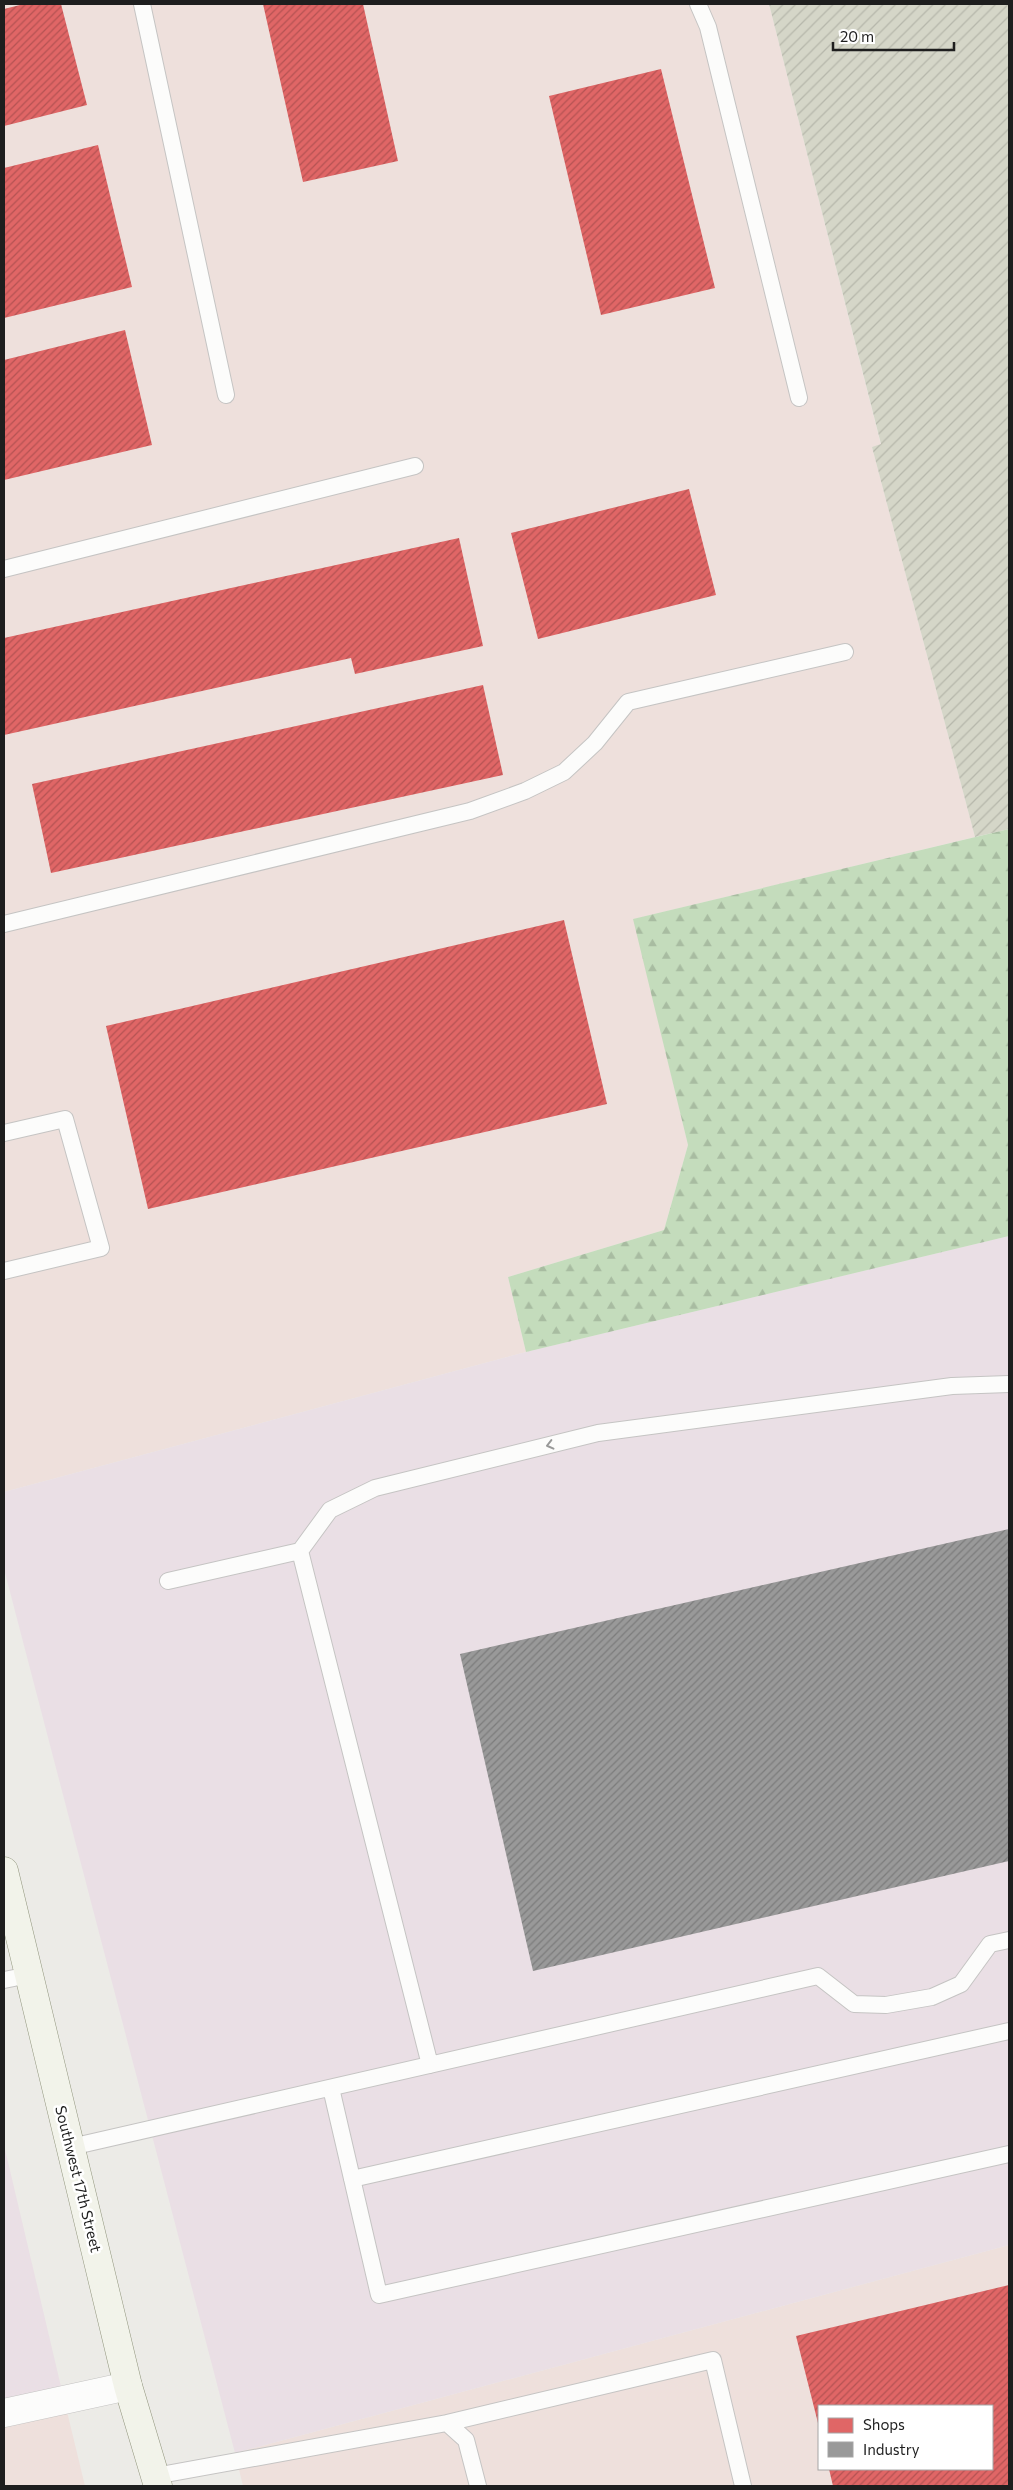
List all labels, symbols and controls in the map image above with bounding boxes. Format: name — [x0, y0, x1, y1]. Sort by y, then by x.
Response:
scale bar — [833, 20, 954, 52]
text: 20 m — [840, 27, 874, 45]
one-way arrow — [546, 1439, 555, 1450]
street label: Southwest 17th Street — [52, 2104, 106, 2254]
legend — [818, 2405, 993, 2470]
text: Shops — [863, 2415, 905, 2433]
text: Industry — [863, 2440, 920, 2458]

